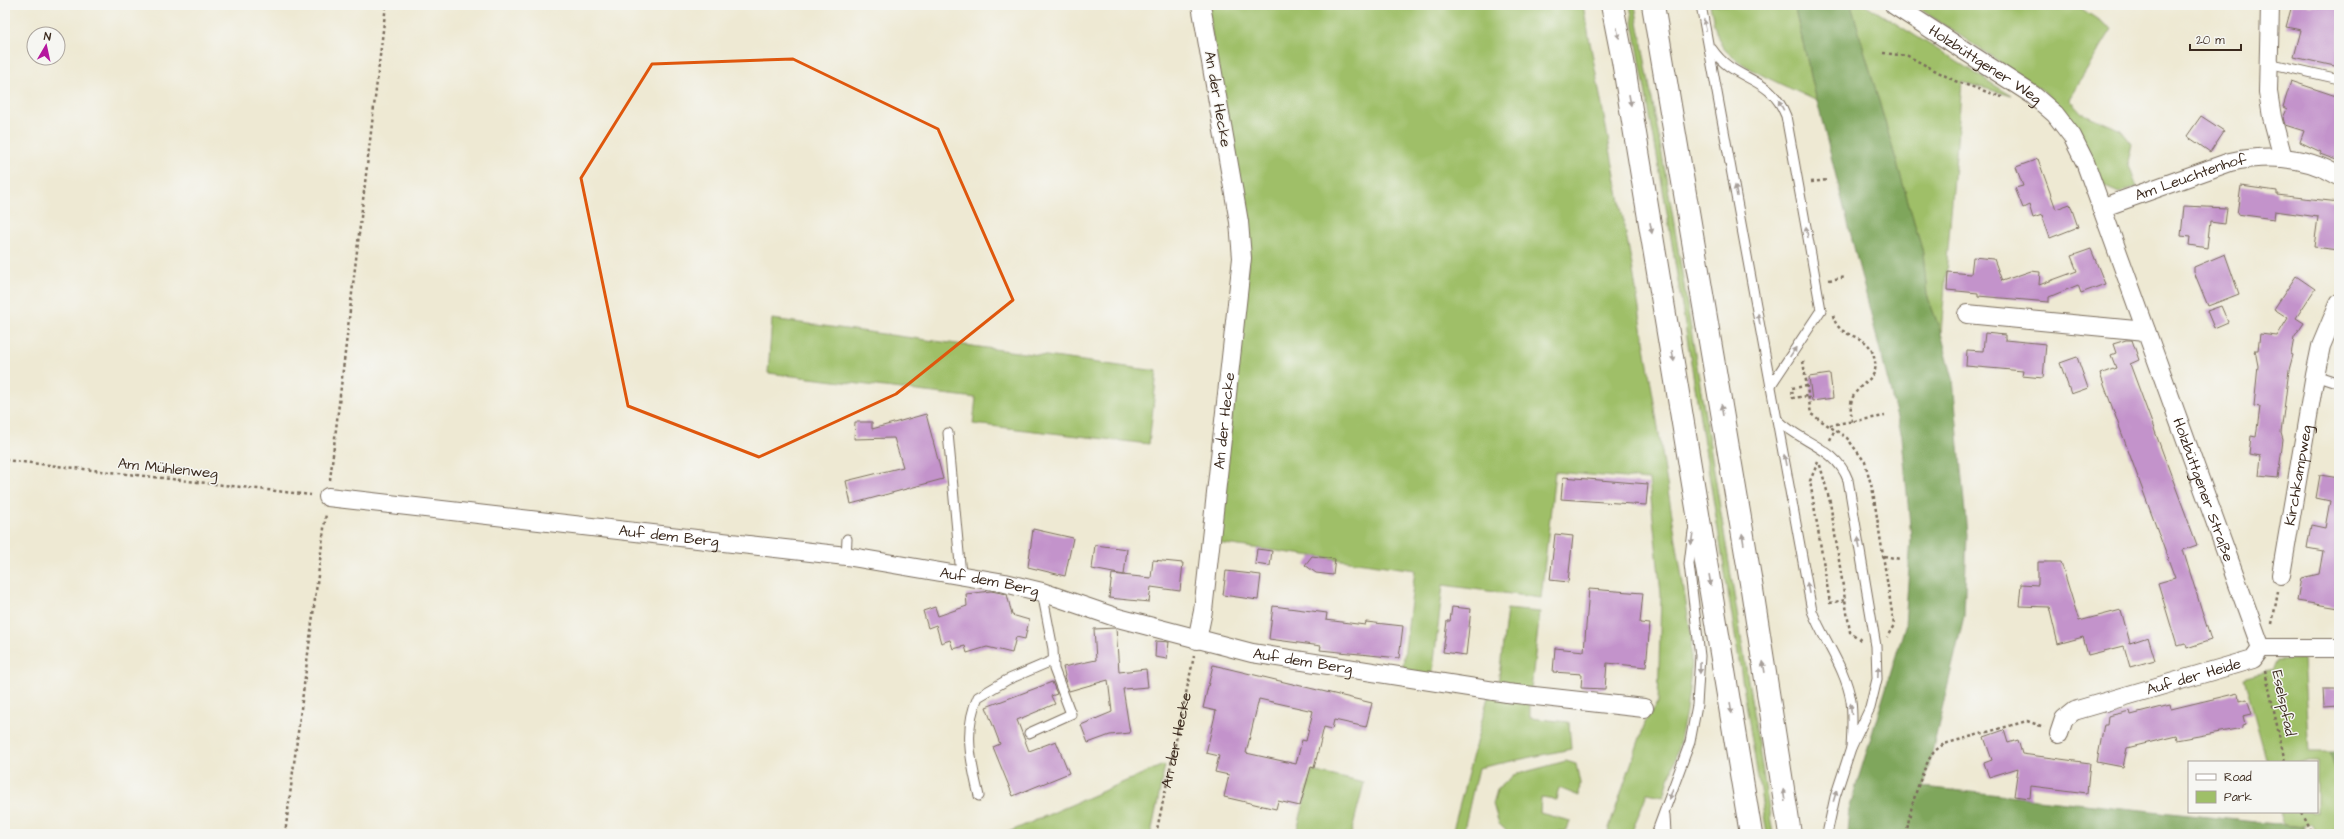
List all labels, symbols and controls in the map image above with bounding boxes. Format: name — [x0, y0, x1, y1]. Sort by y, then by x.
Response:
one-way arrow — [1702, 19, 1708, 31]
street label: Holzbüttgener Weg — [1924, 20, 2047, 110]
north arrow — [26, 26, 66, 66]
scale bar — [2190, 26, 2241, 52]
one-way arrow — [1615, 27, 1621, 39]
text: N — [43, 29, 52, 45]
text: 20 m — [2196, 32, 2225, 49]
street label: An der Hecke — [1199, 49, 1236, 149]
one-way arrow — [1627, 94, 1633, 106]
one-way arrow — [1778, 99, 1785, 111]
street label: Am Leuchtenhof — [2132, 149, 2248, 206]
one-way arrow — [1733, 185, 1739, 197]
one-way arrow — [1649, 222, 1655, 234]
one-way arrow — [1804, 226, 1810, 238]
one-way arrow — [1756, 313, 1762, 325]
one-way arrow — [1789, 347, 1797, 357]
one-way arrow — [1670, 350, 1676, 362]
street label: An der Hecke — [1209, 371, 1240, 470]
one-way arrow — [1719, 404, 1725, 417]
street label: Holzbüttgener Straße — [2167, 415, 2239, 565]
street label: Kirchkampweg — [2280, 423, 2318, 527]
street label: Am Mühlenweg — [117, 453, 219, 485]
one-way arrow — [1781, 454, 1787, 466]
street label: Auf dem Berg — [618, 520, 720, 553]
one-way arrow — [1689, 533, 1695, 545]
one-way arrow — [1740, 533, 1746, 545]
one-way arrow — [1856, 537, 1862, 549]
street label: Auf dem Berg — [938, 562, 1041, 603]
one-way arrow — [1707, 574, 1713, 586]
one-way arrow — [1804, 582, 1810, 594]
street label: Auf dem Berg — [1252, 643, 1354, 681]
street label: Auf der Heide — [2144, 653, 2243, 700]
one-way arrow — [1761, 661, 1767, 673]
one-way arrow — [1697, 662, 1703, 675]
one-way arrow — [1874, 666, 1881, 678]
street label: Eselspfad — [2266, 668, 2301, 738]
street label: An der Hecke — [1156, 690, 1197, 790]
one-way arrow — [1728, 702, 1734, 714]
one-way arrow — [1848, 703, 1855, 715]
legend — [2188, 761, 2318, 813]
text: Road — [2224, 769, 2252, 786]
one-way arrow — [1668, 788, 1674, 800]
one-way arrow — [1781, 789, 1787, 802]
text: Park — [2224, 789, 2252, 806]
one-way arrow — [1832, 790, 1838, 802]

